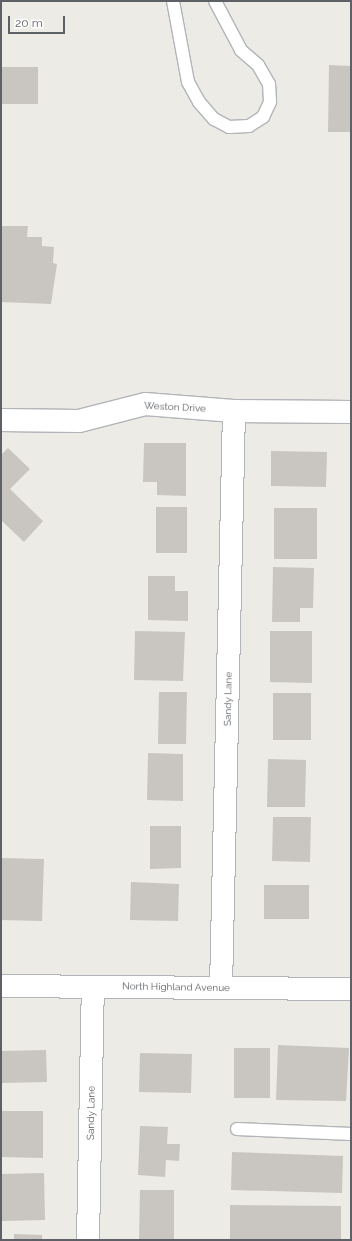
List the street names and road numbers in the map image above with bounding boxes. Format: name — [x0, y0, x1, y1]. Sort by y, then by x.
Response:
street label: Weston Drive — [144, 399, 206, 415]
street label: Sandy Lane — [222, 672, 234, 726]
street label: North Highland Avenue — [122, 980, 230, 994]
street label: Sandy Lane — [85, 1086, 97, 1140]

